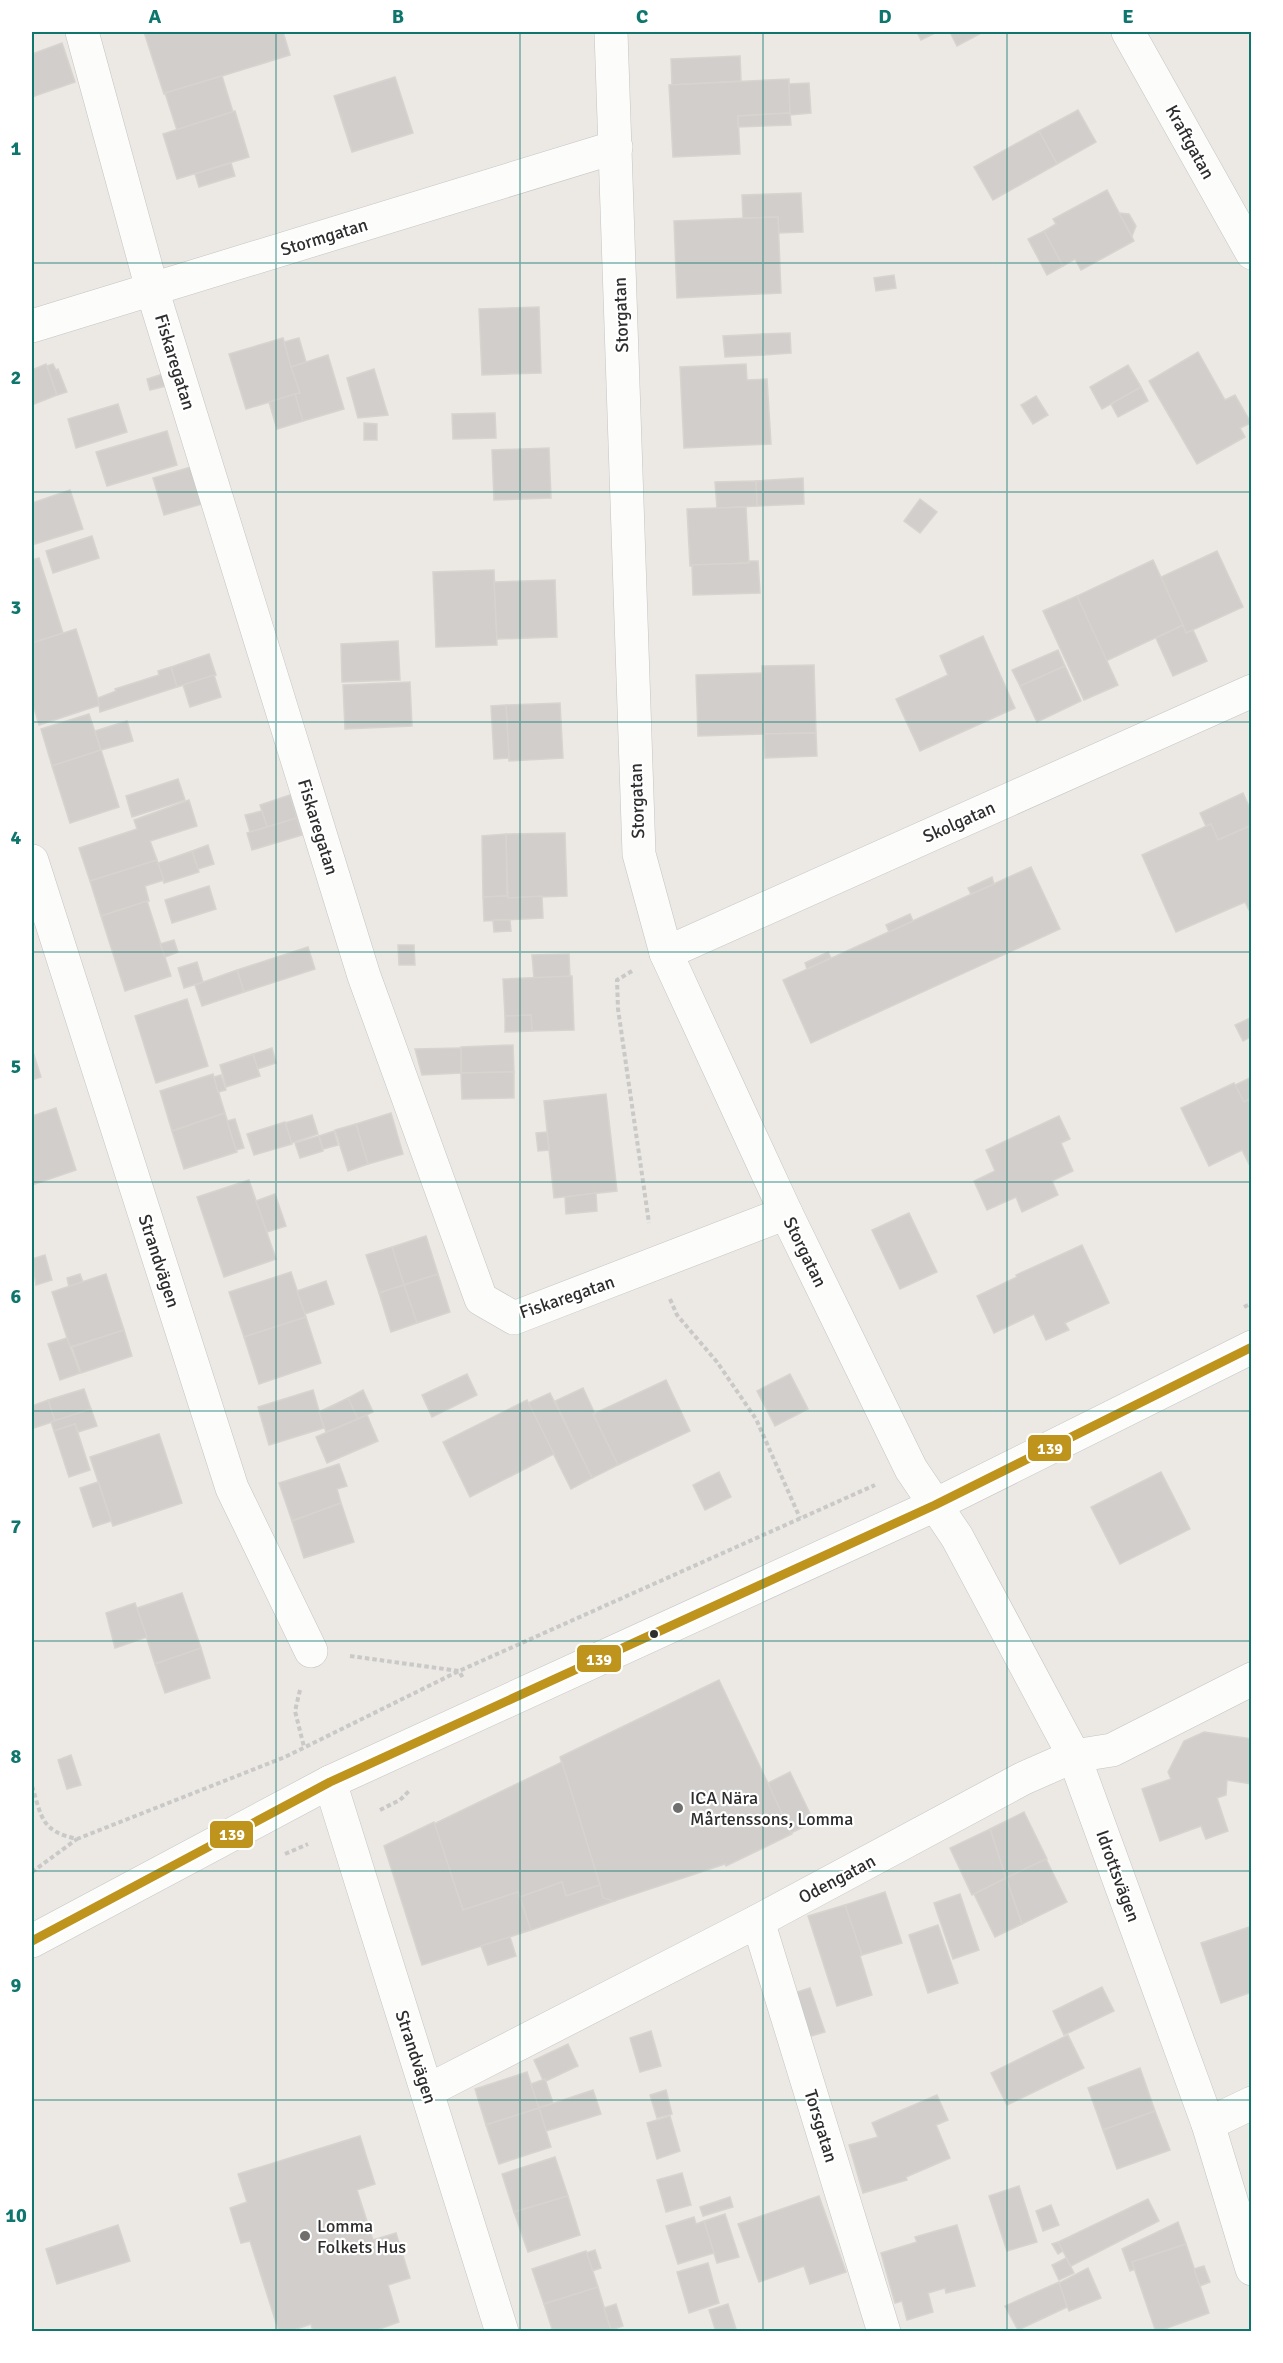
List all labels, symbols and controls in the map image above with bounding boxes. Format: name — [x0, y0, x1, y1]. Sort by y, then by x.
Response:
text: A — [149, 4, 162, 29]
text: B — [392, 4, 404, 29]
text: C — [636, 4, 648, 29]
text: D — [878, 4, 892, 29]
text: E — [1122, 4, 1134, 29]
street label: Kraftgatan — [1161, 101, 1219, 183]
text: 1 — [11, 136, 22, 161]
street label: Stormgatan — [278, 213, 370, 261]
street label: Storgatan — [609, 277, 633, 353]
street label: Fiskaregatan — [150, 311, 200, 413]
text: 2 — [11, 365, 21, 390]
text: 3 — [11, 595, 21, 620]
street label: Storgatan — [625, 763, 649, 839]
street label: Fiskaregatan — [293, 776, 343, 878]
street label: Skolgatan — [919, 796, 999, 848]
text: 4 — [11, 825, 22, 850]
text: 5 — [11, 1054, 21, 1079]
street label: Strandvägen — [134, 1212, 184, 1310]
street label: Storgatan — [779, 1213, 831, 1291]
street label: Fiskaregatan — [516, 1270, 618, 1324]
text: 6 — [11, 1284, 22, 1309]
line badge: 139 — [1027, 1434, 1072, 1462]
text: 139 — [1037, 1439, 1063, 1459]
text: 7 — [11, 1514, 22, 1539]
unlabelled marker — [648, 1628, 660, 1640]
line badge: 139 — [576, 1644, 622, 1673]
text: 139 — [586, 1650, 612, 1670]
text: 8 — [11, 1744, 22, 1769]
place label: ICA Nära Mårtenssons, Lomma — [690, 1787, 853, 1830]
marker: ICA Nära Mårtenssons, Lomma — [671, 1801, 685, 1815]
line badge: 139 — [209, 1820, 254, 1849]
text: 139 — [219, 1825, 245, 1845]
street label: Idrottsvägen — [1091, 1827, 1145, 1925]
street label: Odengatan — [795, 1850, 879, 1908]
text: 9 — [11, 1973, 22, 1998]
street label: Strandvägen — [391, 2008, 441, 2106]
street label: Torsgatan — [800, 2087, 842, 2165]
text: 10 — [5, 2203, 27, 2228]
place label: Lomma Folkets Hus — [317, 2215, 406, 2258]
marker: Lomma Folkets Hus — [298, 2229, 312, 2243]

